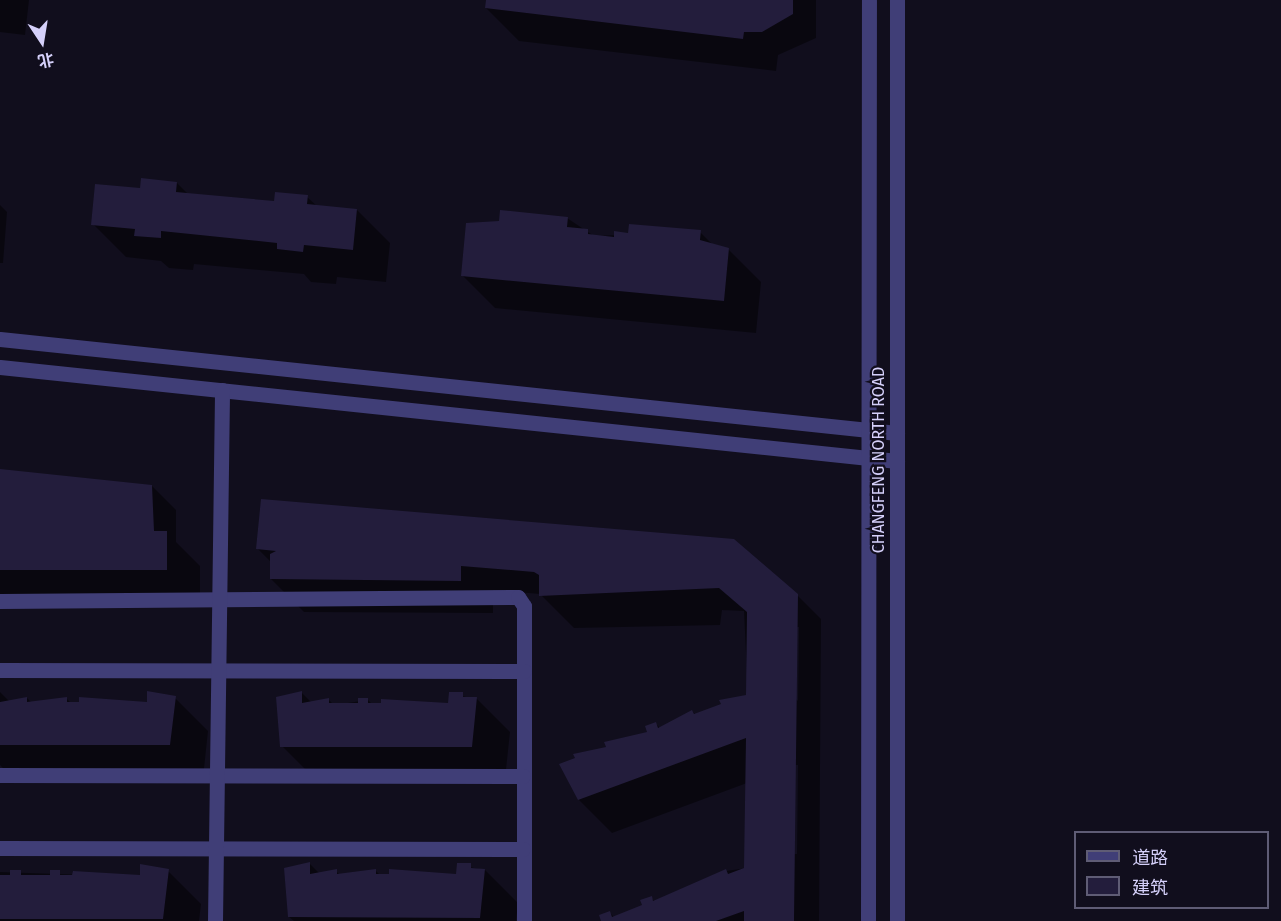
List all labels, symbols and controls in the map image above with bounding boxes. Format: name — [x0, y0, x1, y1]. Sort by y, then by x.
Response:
north arrow — [12, 12, 72, 72]
text: 北 — [36, 49, 56, 71]
street label: CHANGFENG NORTH ROAD — [869, 367, 889, 553]
legend — [1074, 831, 1269, 909]
text: 道路 — [1132, 847, 1168, 869]
text: 建筑 — [1132, 877, 1168, 899]

